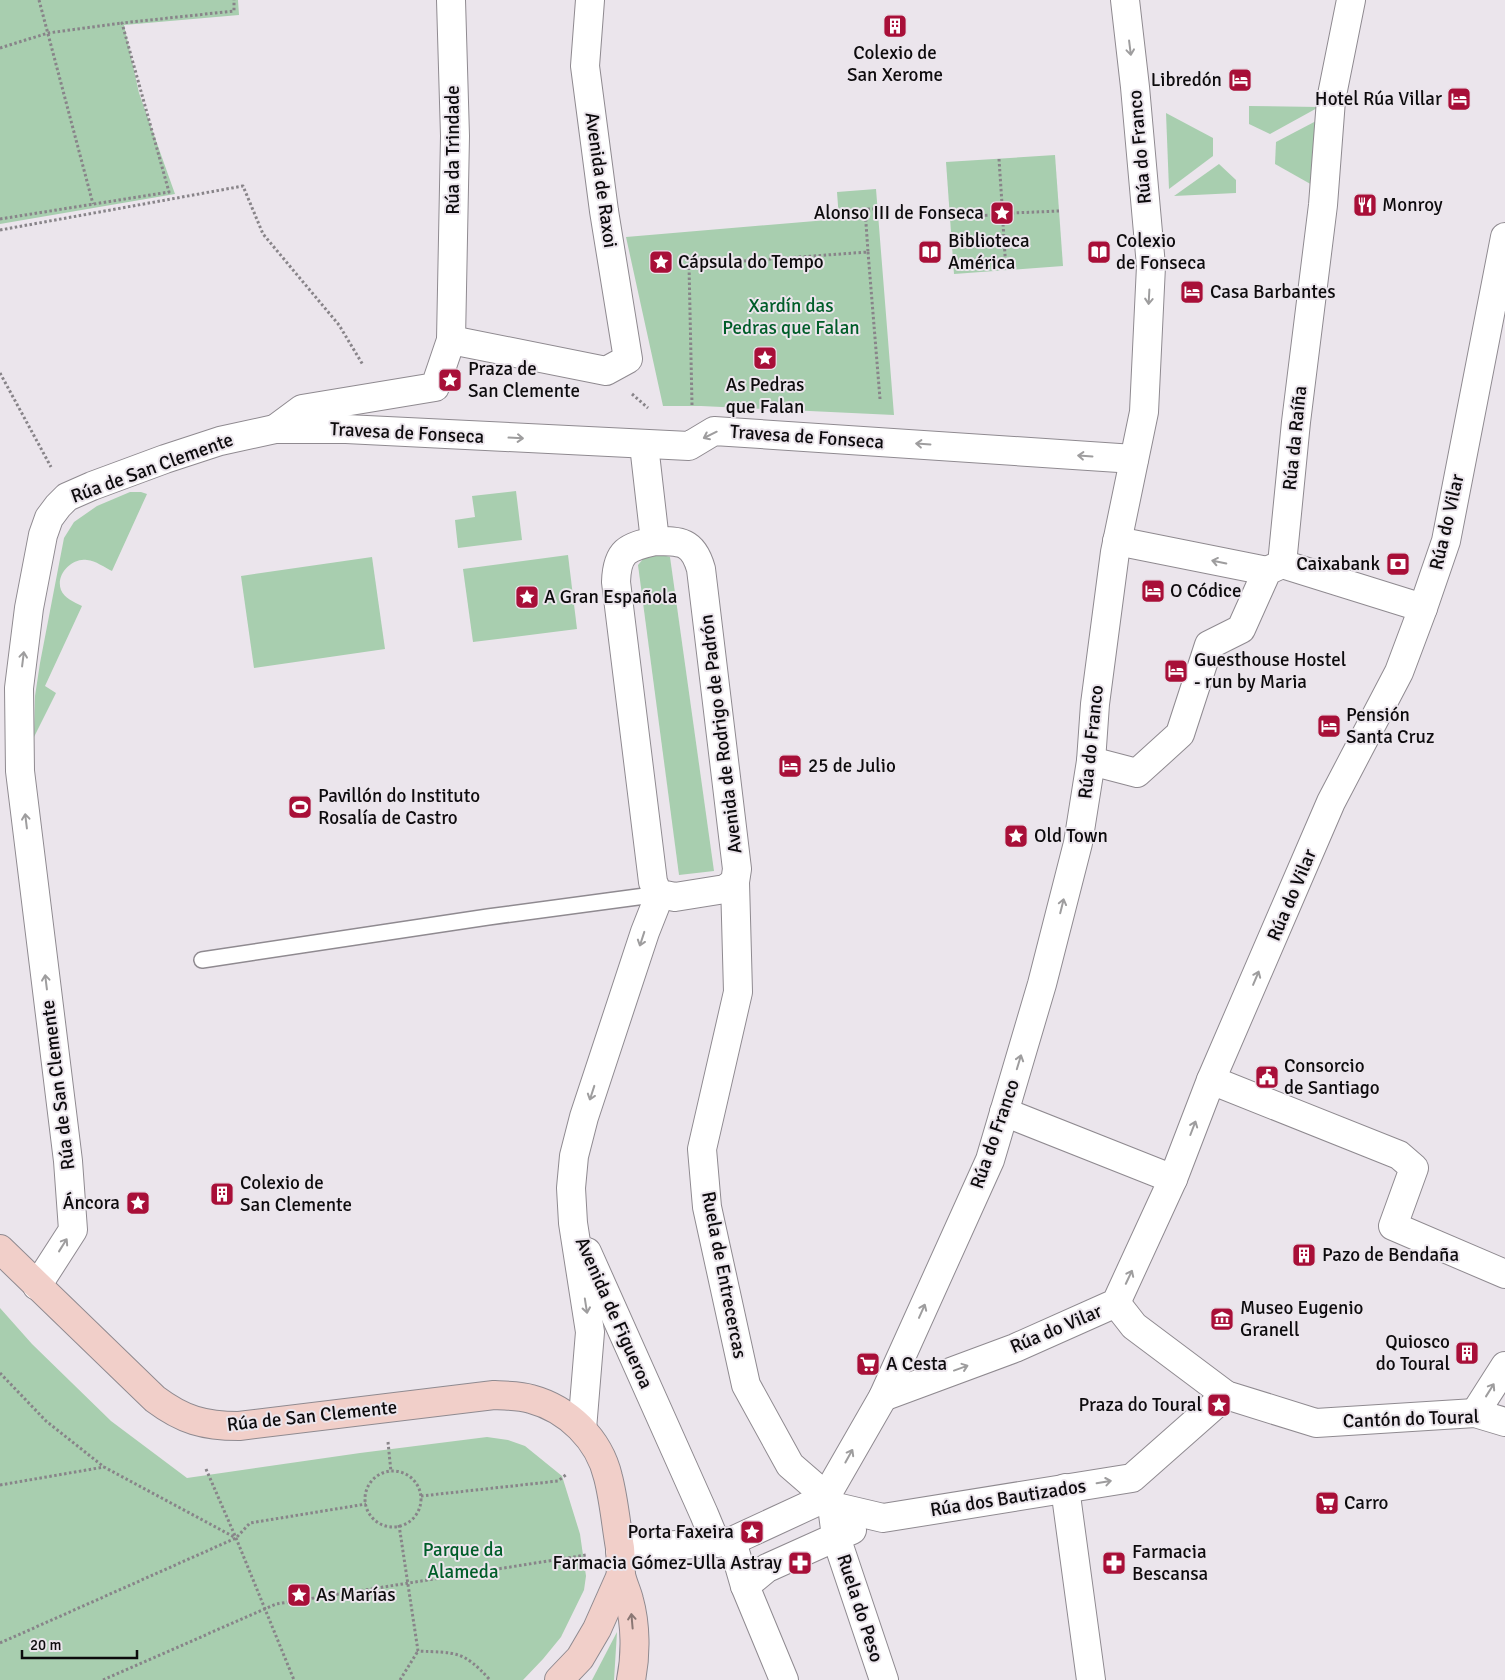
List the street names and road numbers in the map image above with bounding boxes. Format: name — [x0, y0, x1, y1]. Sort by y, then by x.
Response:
street label: Rúa da Trindade — [441, 85, 465, 215]
street label: Rúa do Franco — [1123, 89, 1157, 205]
street label: Avenida de Raxoi — [580, 111, 622, 249]
street label: Rúa da Raíña — [1278, 384, 1312, 492]
street label: Travesa de Fonseca — [329, 417, 485, 449]
street label: Travesa de Fonseca — [729, 420, 885, 454]
street label: Rúa de San Clemente — [68, 427, 236, 509]
street label: Rúa do Vilar — [1424, 472, 1470, 572]
street label: Avenida de Rodrigo de Padrón — [694, 613, 748, 855]
street label: Rúa do Franco — [1073, 684, 1109, 800]
street label: Rúa do Vilar — [1262, 845, 1322, 945]
street label: Rúa de San Clemente — [36, 999, 80, 1171]
street label: Rúa do Franco — [965, 1076, 1025, 1192]
street label: Ruela de Entrecercas — [696, 1189, 752, 1361]
street label: Avenida de Figueroa — [570, 1233, 658, 1393]
street label: Rúa do Vilar — [1006, 1299, 1106, 1359]
street label: Rúa de San Clemente — [226, 1395, 398, 1437]
street label: Cantón do Toural — [1342, 1405, 1480, 1433]
street label: Rúa dos Bautizados — [928, 1474, 1088, 1522]
street label: Ruela do Peso — [831, 1551, 889, 1665]

